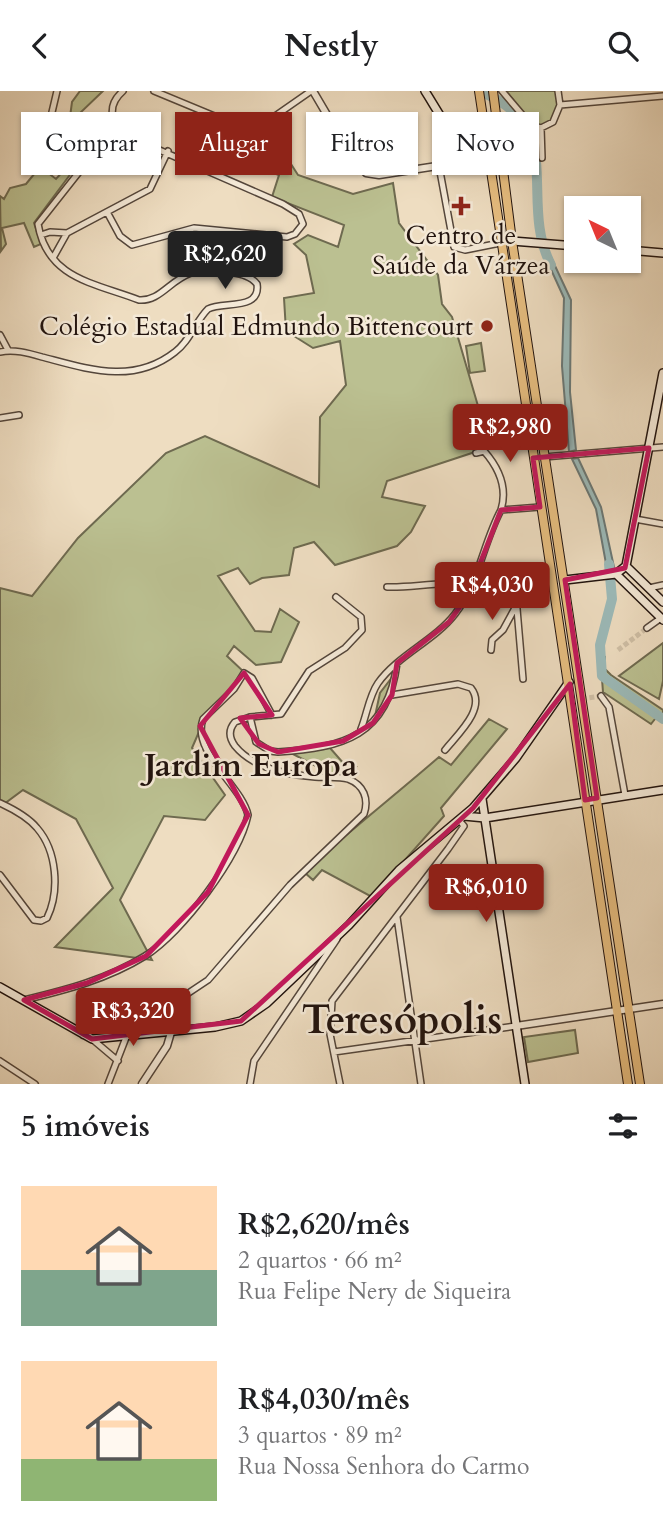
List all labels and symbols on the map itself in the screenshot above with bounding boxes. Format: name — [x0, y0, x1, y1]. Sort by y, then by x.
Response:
marker: Centro de Saúde da Várzea — [451, 196, 471, 216]
north arrow — [564, 196, 640, 273]
place label: Centro de Saúde da Várzea — [372, 218, 550, 283]
pin: R$2,620 — [160, 231, 290, 291]
place label: Colégio Estadual Edmundo Bittencourt — [39, 309, 473, 344]
marker: Colégio Estadual Edmundo Bittencourt — [479, 318, 495, 334]
pin: R$2,980 — [445, 405, 575, 464]
pin: R$4,030 — [427, 563, 557, 622]
district label: Jardim Europa — [139, 743, 358, 788]
pin: R$6,010 — [421, 865, 551, 924]
pin: R$3,320 — [68, 989, 198, 1048]
district label: Teresópolis — [302, 993, 502, 1048]

